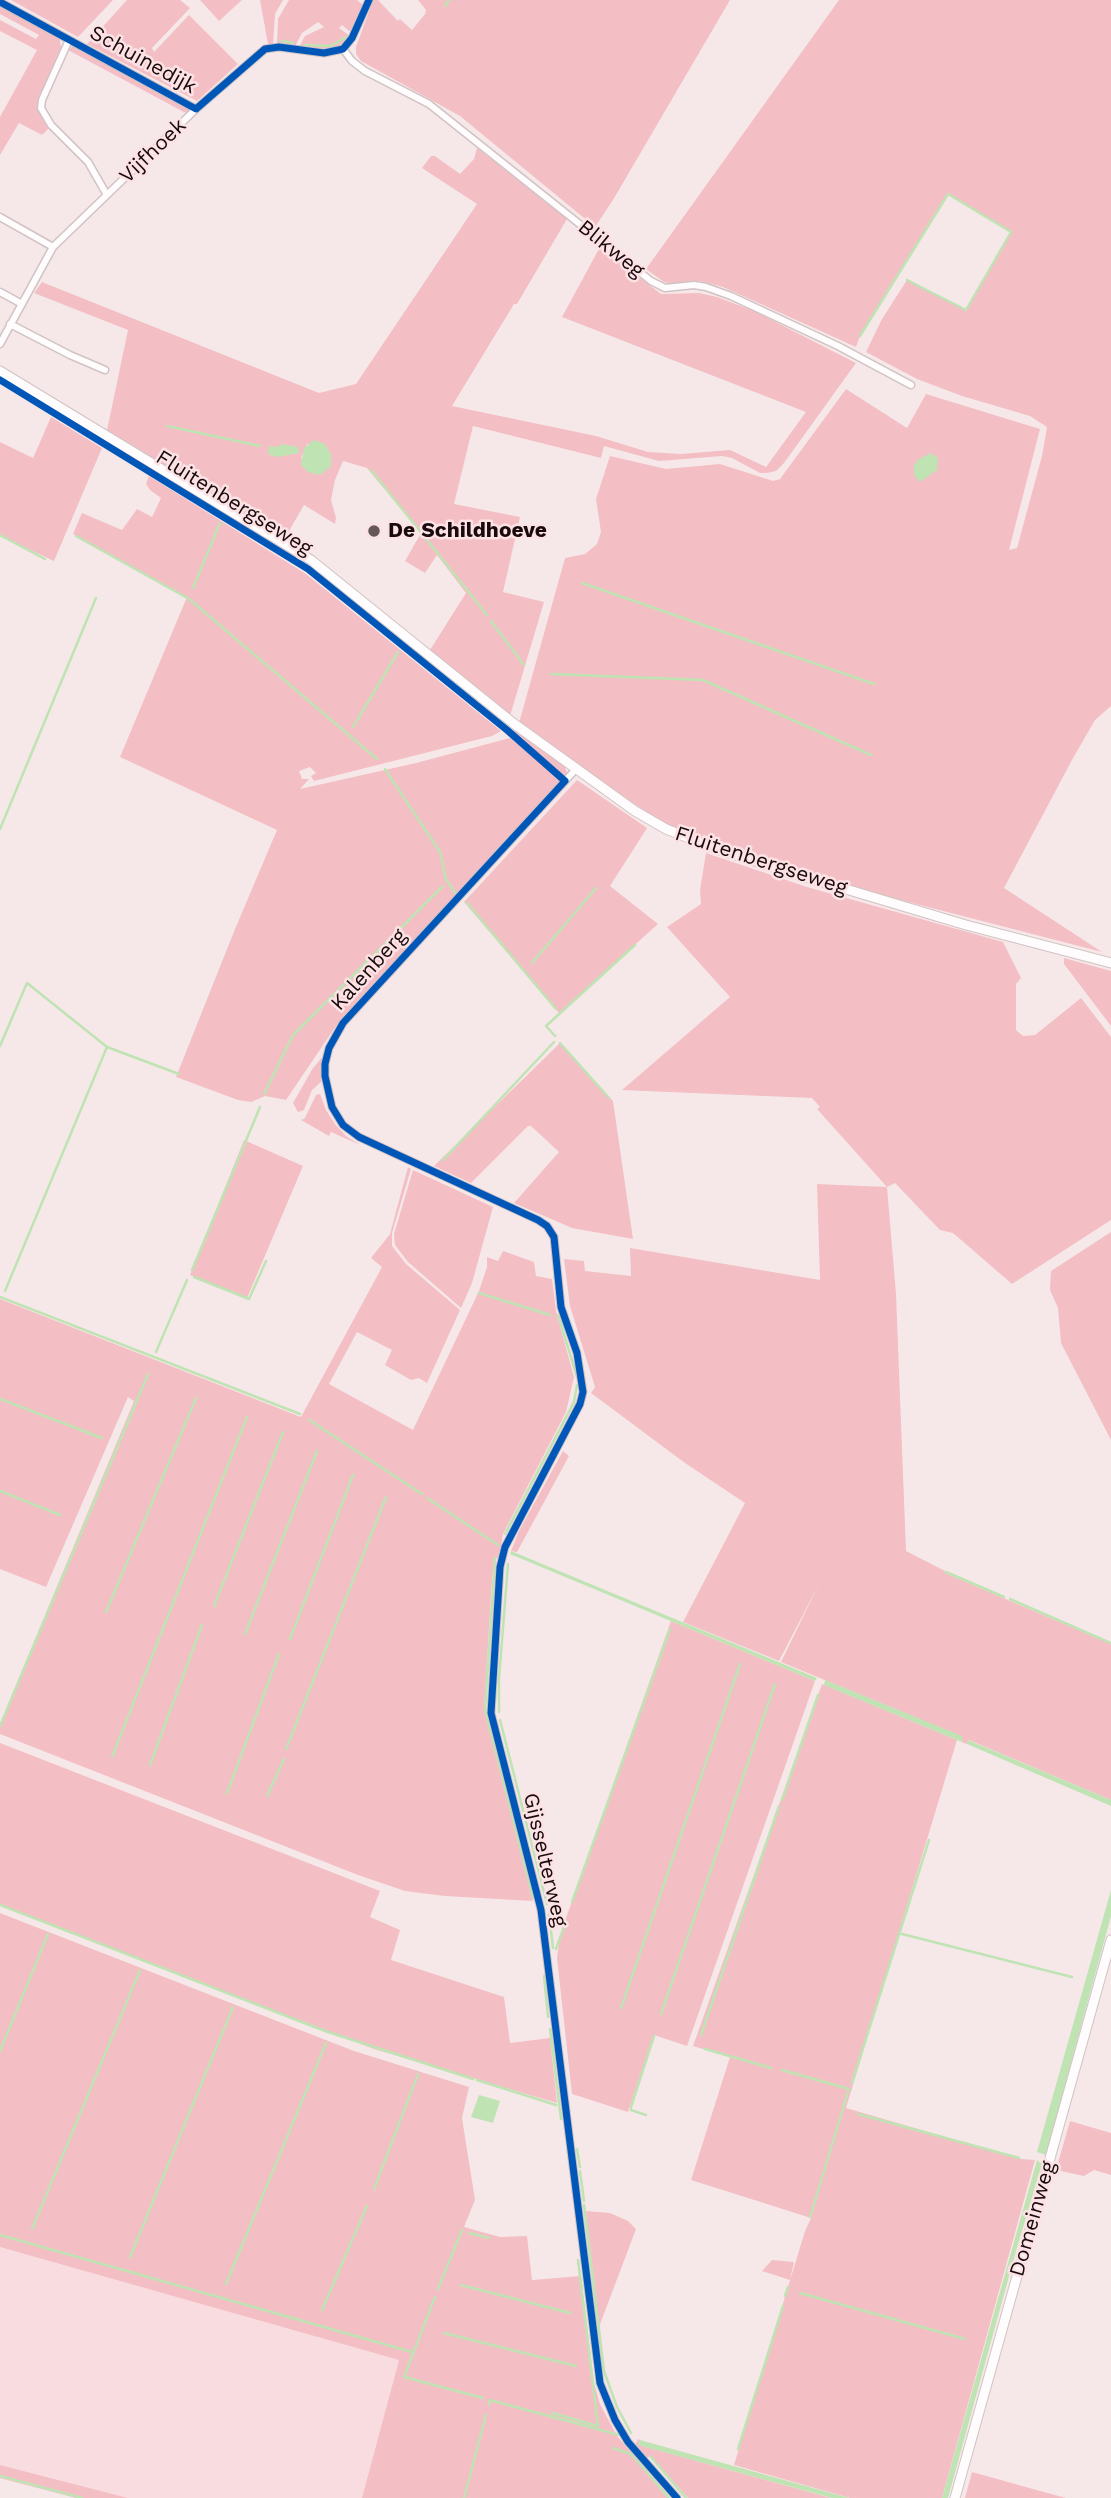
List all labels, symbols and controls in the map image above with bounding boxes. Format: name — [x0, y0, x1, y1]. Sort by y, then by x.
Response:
street label: Schuinedijk — [85, 20, 201, 100]
street label: Vijfhoek — [115, 113, 191, 189]
street label: Blikweg — [573, 215, 649, 283]
street label: Fluitenbergseweg — [151, 445, 317, 561]
place label: De Schildhoeve — [388, 518, 547, 544]
marker: De Schildhoeve — [366, 523, 382, 539]
street label: Fluitenbergseweg — [672, 821, 850, 901]
street label: Kalenberg — [326, 924, 412, 1016]
street label: Gijsselterweg — [517, 1791, 573, 1929]
street label: Domeinweg — [1005, 2158, 1061, 2280]

